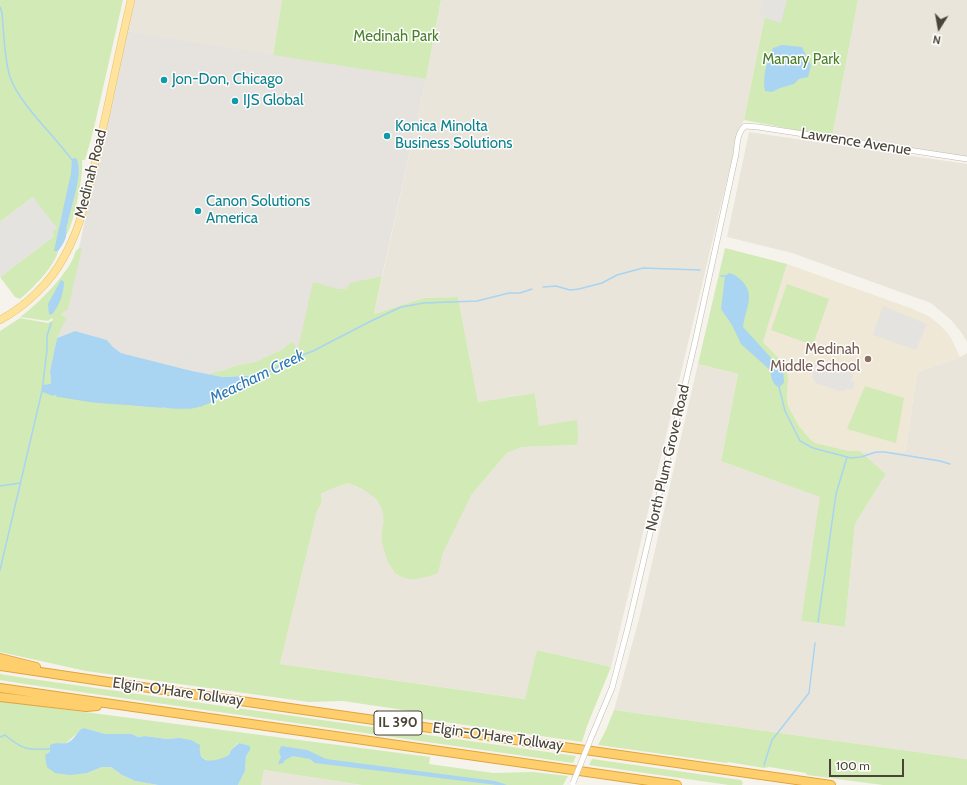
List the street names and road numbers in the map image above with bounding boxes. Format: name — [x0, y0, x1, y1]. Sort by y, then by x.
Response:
street label: Lawrence Avenue — [800, 124, 912, 160]
street label: Medinah Road — [71, 128, 111, 220]
street label: North Plum Grove Road — [642, 383, 694, 533]
street label: Elgin-O'Hare Tollway — [111, 674, 245, 710]
road number: IL 390 — [374, 711, 422, 735]
street label: Elgin-O'Hare Tollway — [431, 719, 565, 755]

